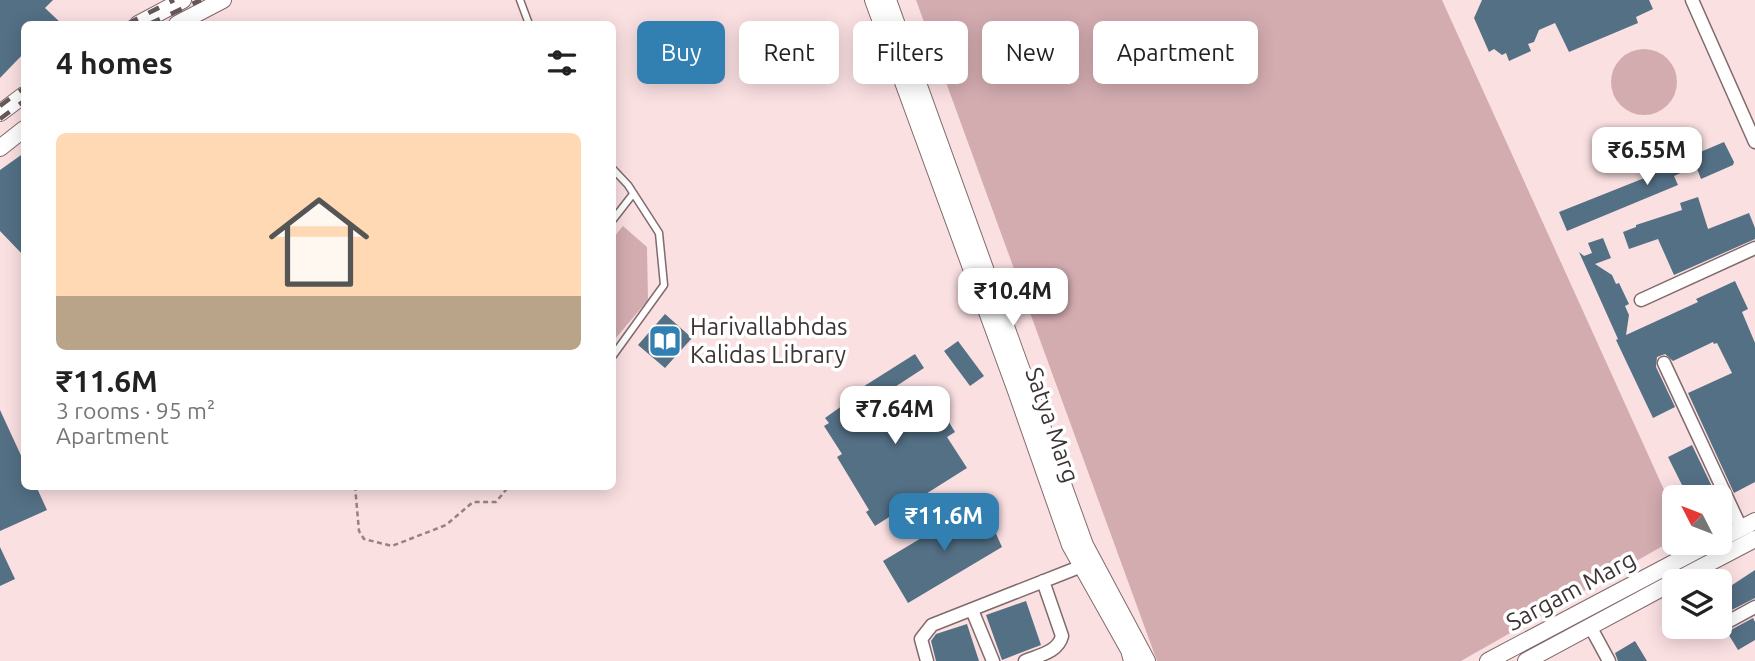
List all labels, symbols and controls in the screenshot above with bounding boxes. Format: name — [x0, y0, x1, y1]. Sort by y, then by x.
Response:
chip: Buy — [637, 21, 725, 84]
chip: Rent — [739, 21, 839, 84]
chip: Filters — [853, 21, 968, 84]
chip: New — [982, 21, 1079, 84]
chip: Apartment — [1093, 21, 1258, 84]
icon: filters — [543, 44, 581, 82]
text: 4 homes — [56, 46, 173, 80]
pin: ₹6.55M — [1590, 128, 1704, 187]
text: ₹6.55M — [1608, 137, 1686, 162]
icon: home — [256, 179, 382, 305]
pin: ₹10.4M — [956, 268, 1070, 328]
text: ₹10.4M — [974, 278, 1052, 303]
place label: Harivallabhdas Kalidas Library — [690, 313, 847, 368]
library icon: Harivallabhdas Kalidas Library — [646, 322, 684, 360]
text: ₹11.6M — [56, 364, 158, 398]
street label: Satya Marg — [1020, 364, 1085, 486]
pin: ₹7.64M — [838, 386, 952, 446]
text: ₹7.64M — [856, 396, 934, 421]
text: 3 rooms · 95 m² — [56, 398, 215, 423]
text: Apartment — [56, 423, 169, 448]
north arrow — [1662, 485, 1732, 555]
map controls — [1662, 485, 1732, 639]
pin: ₹11.6M — [887, 494, 1001, 553]
text: ₹11.6M — [905, 503, 983, 528]
street label: Sargam Marg — [1502, 545, 1640, 636]
button: layers — [1662, 569, 1732, 639]

